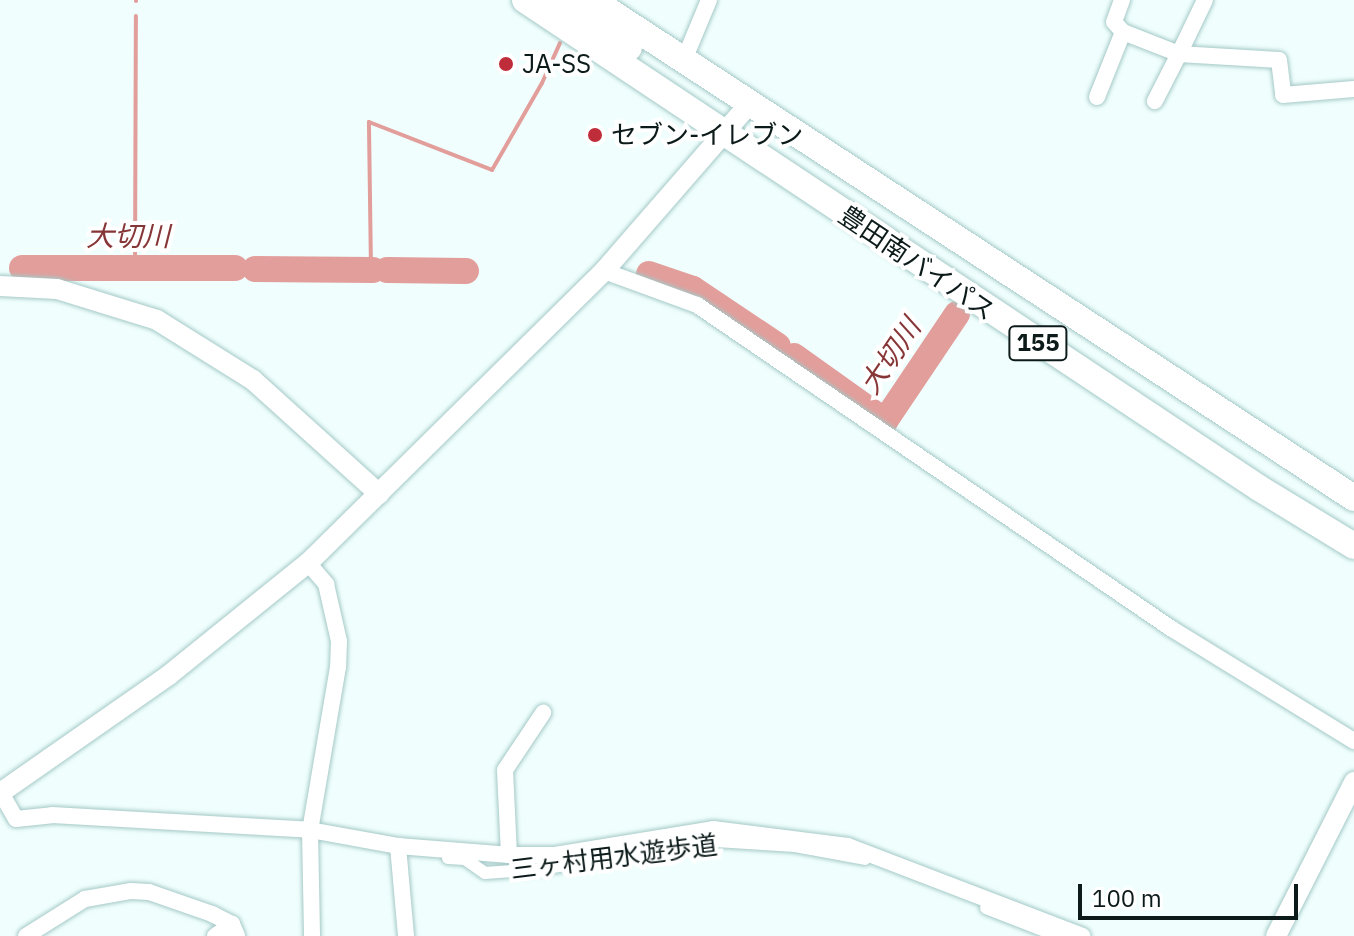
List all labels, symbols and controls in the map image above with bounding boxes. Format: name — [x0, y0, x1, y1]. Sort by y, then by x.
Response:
place label: JA-SS — [522, 48, 591, 80]
marker: JA-SS — [497, 55, 515, 73]
place label: セブン-イレブン — [611, 119, 803, 151]
marker: セブン-イレブン — [586, 126, 604, 144]
street label: 豊田南バイパス — [833, 199, 1001, 327]
water label: 大切川 — [86, 219, 170, 253]
water label: 大切川 — [853, 312, 927, 400]
road number: 155 — [1008, 323, 1068, 363]
street label: 三ヶ村用水遊歩道 — [509, 829, 719, 885]
scale bar — [1082, 868, 1302, 918]
text: 100 m — [1092, 882, 1162, 914]

